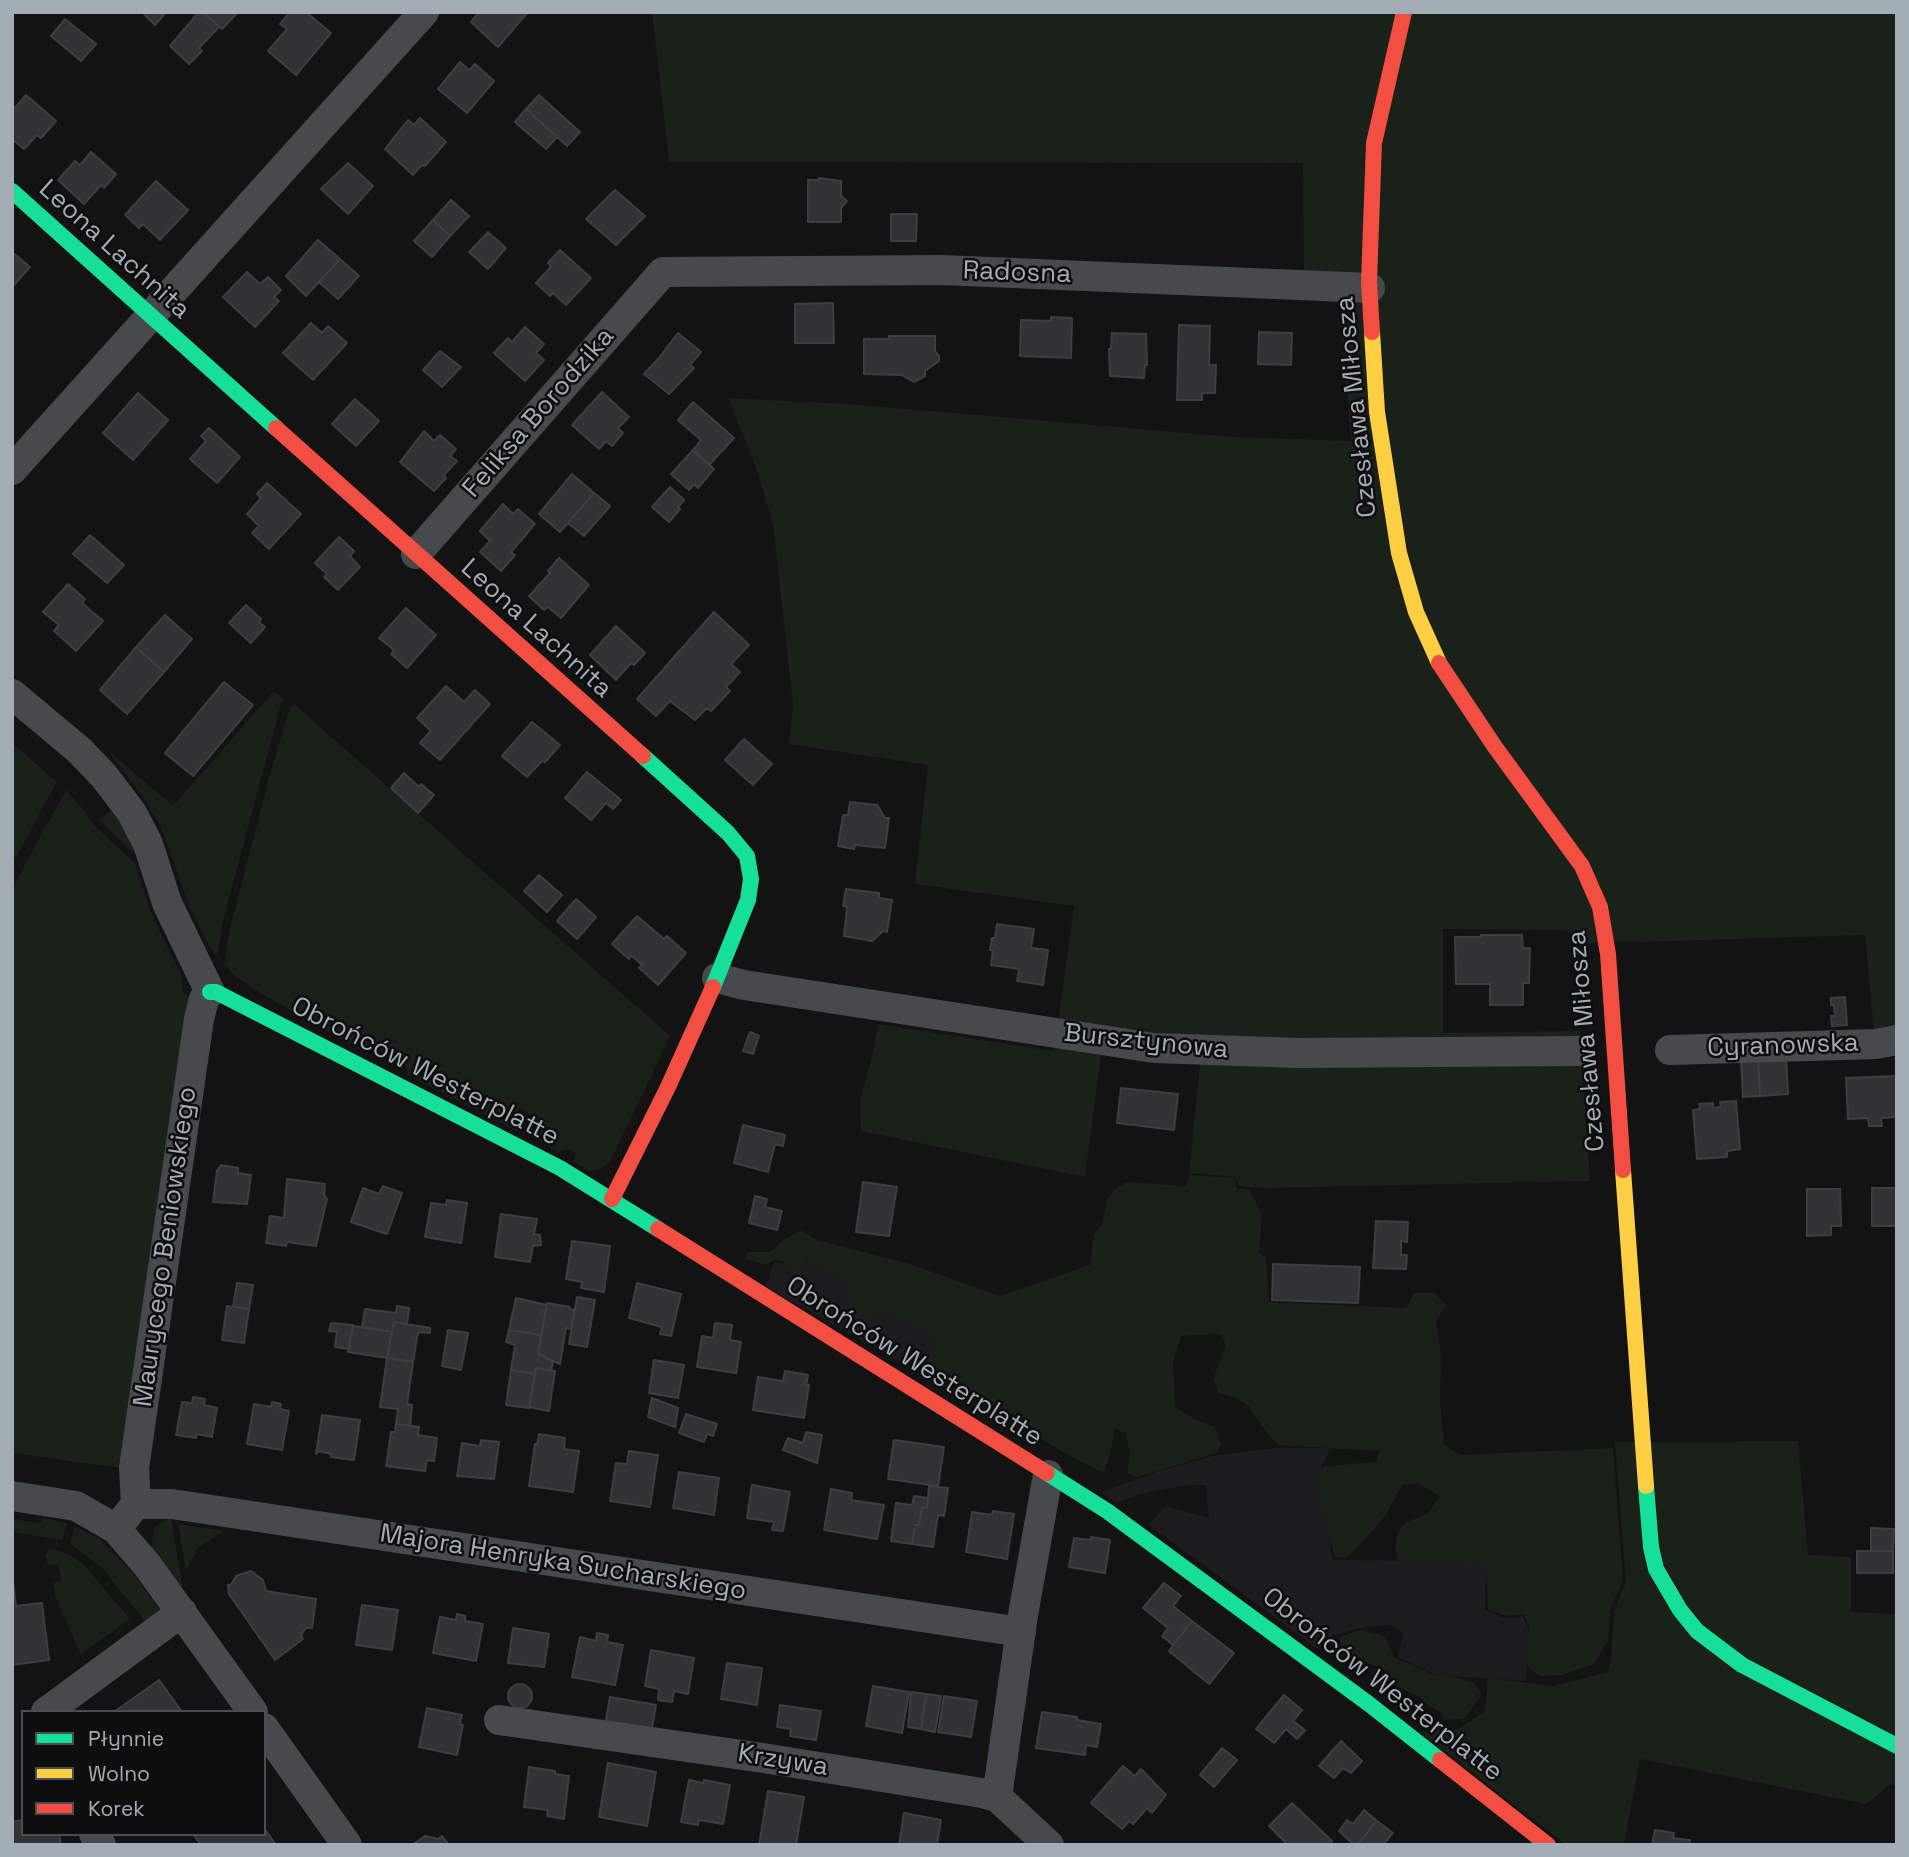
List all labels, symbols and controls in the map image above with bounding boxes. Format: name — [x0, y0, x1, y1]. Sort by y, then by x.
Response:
street label: Leona Lachnita — [32, 174, 196, 326]
street label: Radosna — [962, 256, 1072, 290]
street label: Czesława Miłosza — [1330, 295, 1384, 519]
street label: Feliksa Borodzika — [457, 322, 621, 504]
street label: Leona Lachnita — [454, 553, 618, 705]
street label: Czesława Miłosza — [1562, 929, 1612, 1153]
street label: Obrońców Westerplatte — [286, 991, 564, 1153]
street label: Bursztynowa — [1062, 1018, 1230, 1066]
street label: Cyranowska — [1707, 1028, 1859, 1064]
street label: Maurycego Beniowskiego — [128, 1085, 204, 1409]
street label: Obrońców Westerplatte — [780, 1270, 1048, 1454]
street label: Majora Henryka Sucharskiego — [378, 1519, 748, 1607]
street label: Obrońców Westerplatte — [1256, 1582, 1508, 1788]
legend — [21, 1710, 266, 1836]
text: Płynnie — [88, 1725, 164, 1752]
street label: Krzywa — [736, 1738, 830, 1784]
text: Wolno — [88, 1760, 150, 1787]
text: Korek — [88, 1795, 145, 1822]

